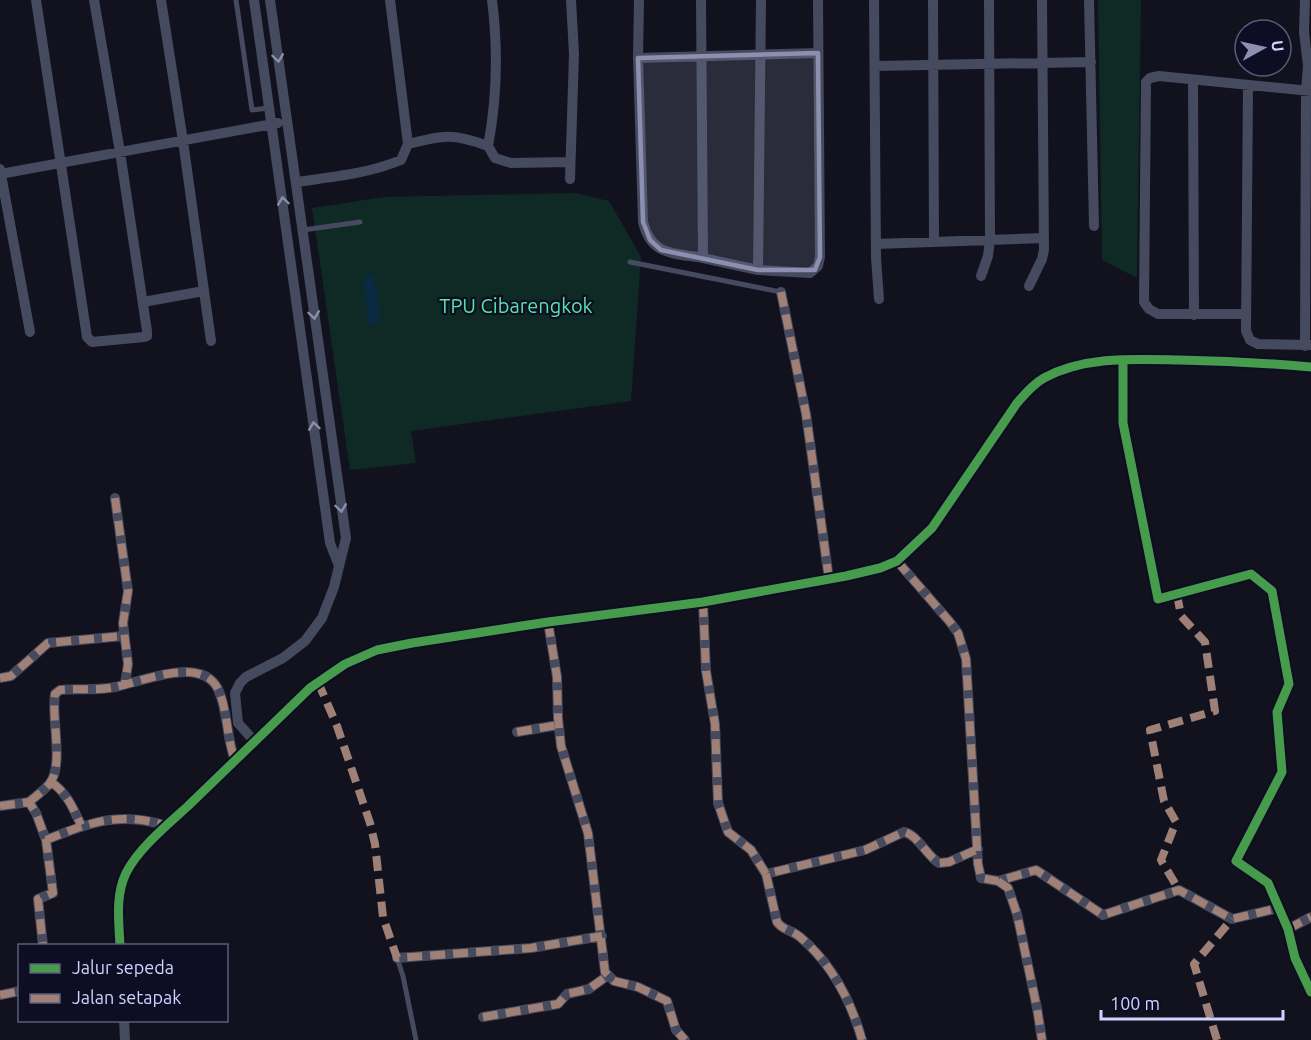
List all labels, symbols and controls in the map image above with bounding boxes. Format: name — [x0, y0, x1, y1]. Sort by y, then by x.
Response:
north arrow — [1233, 18, 1293, 78]
text: U — [1268, 39, 1288, 53]
one-way arrow — [272, 53, 284, 62]
one-way arrow — [278, 197, 290, 206]
park label: TPU Cibarengkok — [439, 294, 593, 317]
one-way arrow — [308, 310, 320, 319]
one-way arrow — [308, 421, 320, 430]
one-way arrow — [335, 503, 347, 512]
legend — [18, 944, 228, 1022]
text: Jalur sepeda — [72, 957, 174, 977]
scale bar — [1101, 983, 1282, 1021]
text: Jalan setapak — [72, 987, 181, 1007]
text: 100 m — [1110, 993, 1160, 1013]

